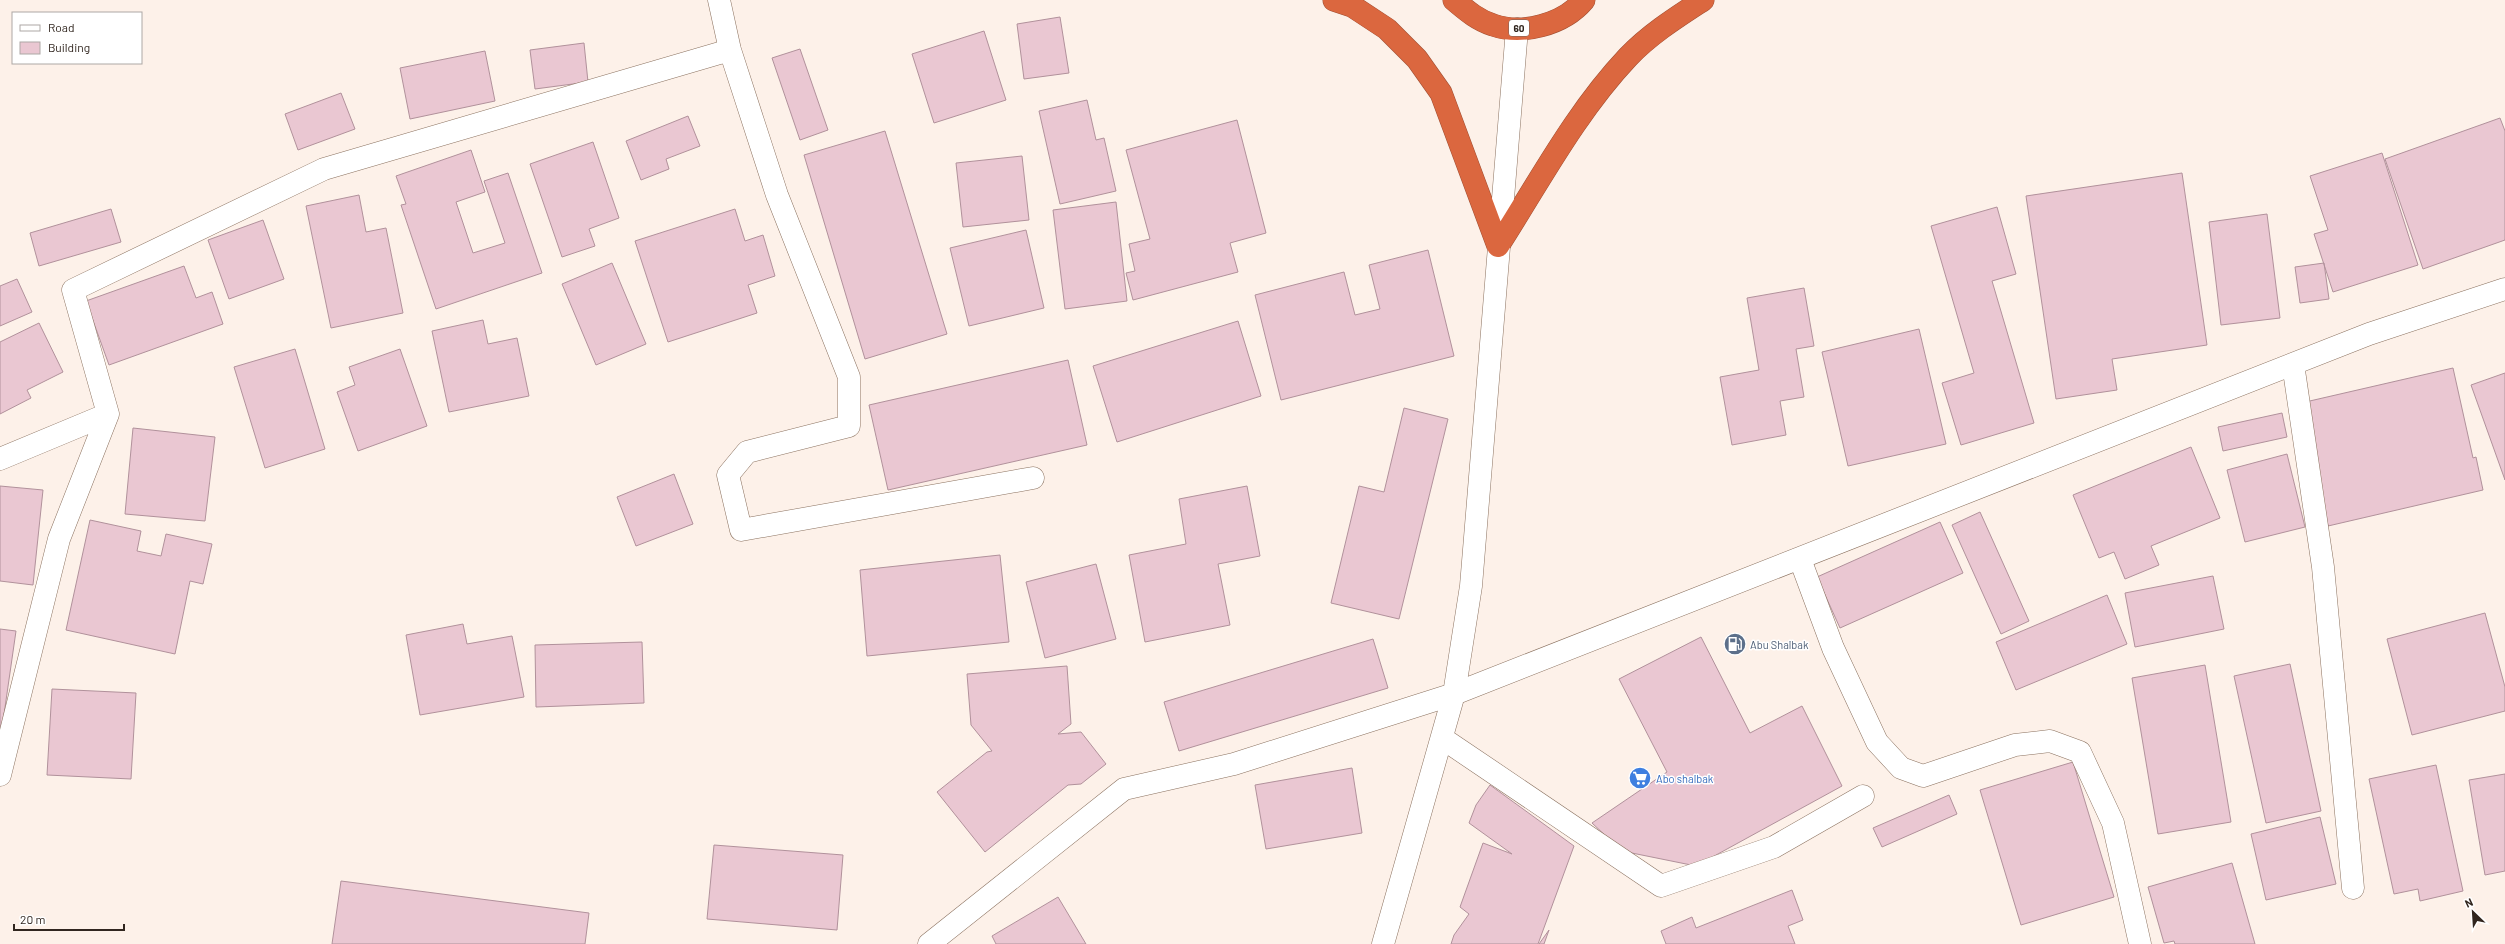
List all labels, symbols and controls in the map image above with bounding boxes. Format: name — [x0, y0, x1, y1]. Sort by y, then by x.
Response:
legend — [12, 12, 142, 64]
text: Road — [48, 20, 75, 34]
road number: 60 — [1509, 20, 1529, 36]
text: Building — [48, 40, 90, 54]
fuel station icon: Abu Shalbak — [1722, 631, 1748, 657]
place label: Abu Shalbak — [1750, 638, 1809, 651]
supermarket icon: Abo shalbak — [1627, 765, 1653, 791]
place label: Abo shalbak — [1656, 772, 1714, 785]
north arrow — [2453, 892, 2493, 932]
text: N — [2462, 895, 2475, 910]
scale bar — [14, 906, 124, 932]
text: 20 m — [20, 912, 46, 926]

